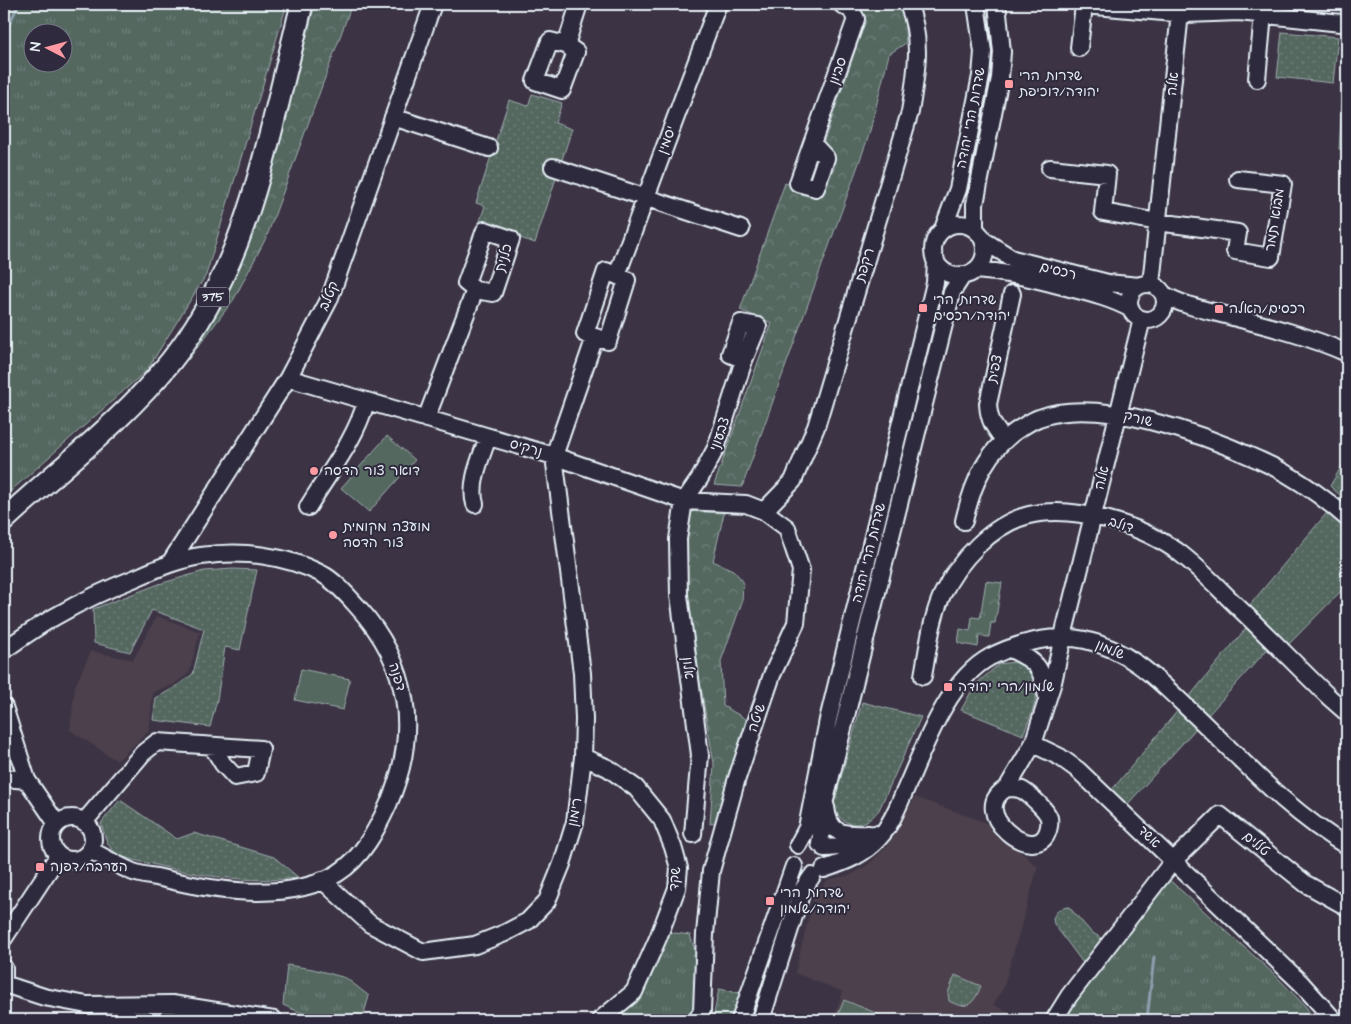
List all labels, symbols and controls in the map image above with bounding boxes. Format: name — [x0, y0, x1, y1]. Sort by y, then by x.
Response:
north arrow — [22, 22, 72, 72]
text: N — [26, 41, 46, 52]
street label: סביון — [824, 54, 852, 88]
street label: שדרות הרי יהודה — [951, 65, 991, 170]
place label: שדרות הרי יהודה/דוכיפת — [1018, 66, 1099, 102]
street label: אלה — [1162, 71, 1184, 97]
marker: שדרות הרי יהודה/דוכיפת — [1003, 78, 1015, 90]
street label: יסמין — [653, 123, 681, 157]
street label: מבוא תמר — [1260, 187, 1290, 253]
street label: כלנית — [490, 241, 518, 275]
street label: רקפת — [850, 245, 880, 285]
street label: רכסים — [1038, 257, 1078, 285]
street label: קטלב — [314, 278, 344, 314]
road number: 375 — [197, 288, 229, 306]
place label: שדרות הרי יהודה/רכסים — [933, 290, 1010, 326]
place label: רכסים/האלה — [1229, 299, 1305, 319]
marker: שדרות הרי יהודה/רכסים — [917, 302, 929, 314]
marker: רכסים/האלה — [1213, 303, 1225, 315]
street label: צפית — [982, 353, 1008, 386]
street label: שורק — [1121, 406, 1155, 432]
street label: צבעוני — [705, 414, 735, 454]
street label: נרקיס — [507, 434, 545, 462]
place label: דואר צור הדסה — [324, 461, 420, 481]
street label: אלה — [1089, 464, 1115, 492]
marker: דואר צור הדסה — [308, 465, 320, 477]
street label: שדרות הרי יהודה — [847, 500, 891, 605]
street label: דולב — [1106, 512, 1136, 538]
place label: מועצה מקומית צור הדסה — [342, 517, 431, 553]
marker: מועצה מקומית צור הדסה — [327, 529, 339, 541]
street label: שלמון — [1092, 635, 1128, 665]
street label: אלון — [677, 656, 699, 680]
street label: דפנה — [383, 660, 411, 694]
place label: שלמון/הרי יהודה — [958, 677, 1054, 697]
marker: שלמון/הרי יהודה — [942, 681, 954, 693]
street label: שיטה — [743, 701, 771, 735]
street label: רימון — [563, 796, 587, 828]
street label: אשד — [1133, 821, 1165, 853]
street label: טללים — [1238, 827, 1274, 861]
place label: הערבה/דפנה — [50, 857, 128, 877]
marker: הערבה/דפנה — [34, 861, 46, 873]
street label: שקד — [664, 866, 686, 892]
place label: שדרות הרי יהודה/שלמון — [780, 883, 850, 919]
marker: שדרות הרי יהודה/שלמון — [764, 895, 776, 907]

